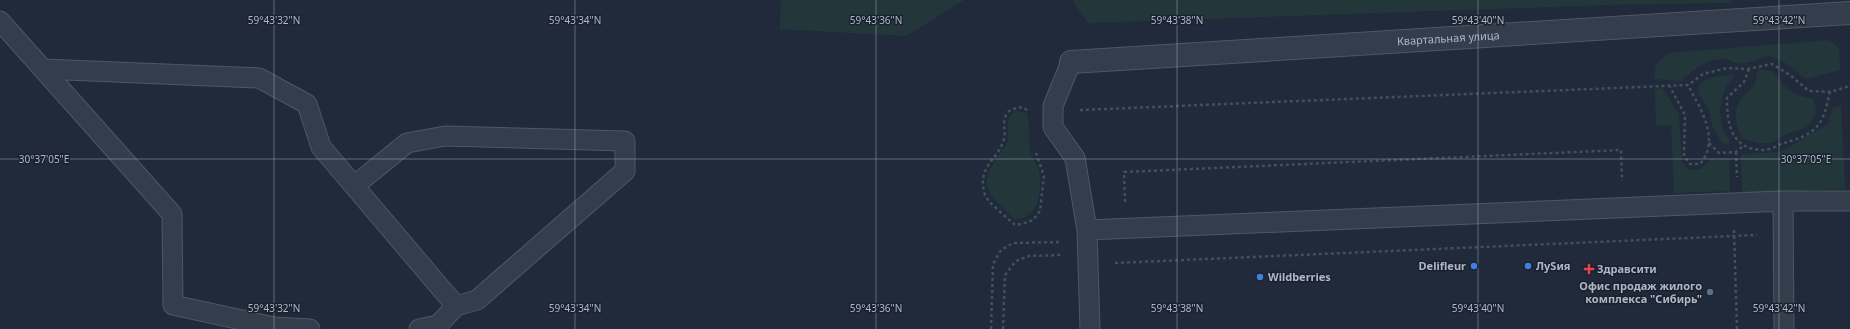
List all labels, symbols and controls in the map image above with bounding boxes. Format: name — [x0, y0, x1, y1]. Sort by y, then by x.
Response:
text: 59°43'32"N — [248, 13, 300, 27]
text: 59°43'34"N — [549, 13, 601, 27]
text: 59°43'36"N — [850, 13, 902, 27]
text: 59°43'38"N — [1151, 13, 1203, 27]
text: 59°43'40"N — [1452, 13, 1504, 27]
text: 59°43'42"N — [1753, 13, 1805, 27]
street label: Квартальная улица — [1396, 27, 1500, 48]
text: 30°37'05"E — [19, 152, 69, 166]
text: 30°37'05"E — [1781, 152, 1831, 166]
place label: Delifleur — [1419, 258, 1466, 273]
place label: ЛуSия — [1536, 258, 1570, 273]
marker: Delifleur — [1469, 261, 1479, 271]
marker: ЛуSия — [1523, 261, 1533, 271]
place label: Здравсити — [1597, 261, 1657, 276]
marker: Здравсити — [1584, 264, 1594, 274]
place label: Wildberries — [1268, 269, 1331, 284]
marker: Wildberries — [1255, 272, 1265, 282]
place label: Офис продаж жилого комплекса "Сибирь" — [1579, 278, 1702, 306]
marker: Офис продаж жилого комплекса "Сибирь" — [1705, 287, 1715, 297]
text: 59°43'32"N — [248, 301, 300, 315]
text: 59°43'34"N — [549, 301, 601, 315]
text: 59°43'36"N — [850, 301, 902, 315]
text: 59°43'38"N — [1151, 301, 1203, 315]
text: 59°43'40"N — [1452, 301, 1504, 315]
text: 59°43'42"N — [1753, 301, 1805, 315]

